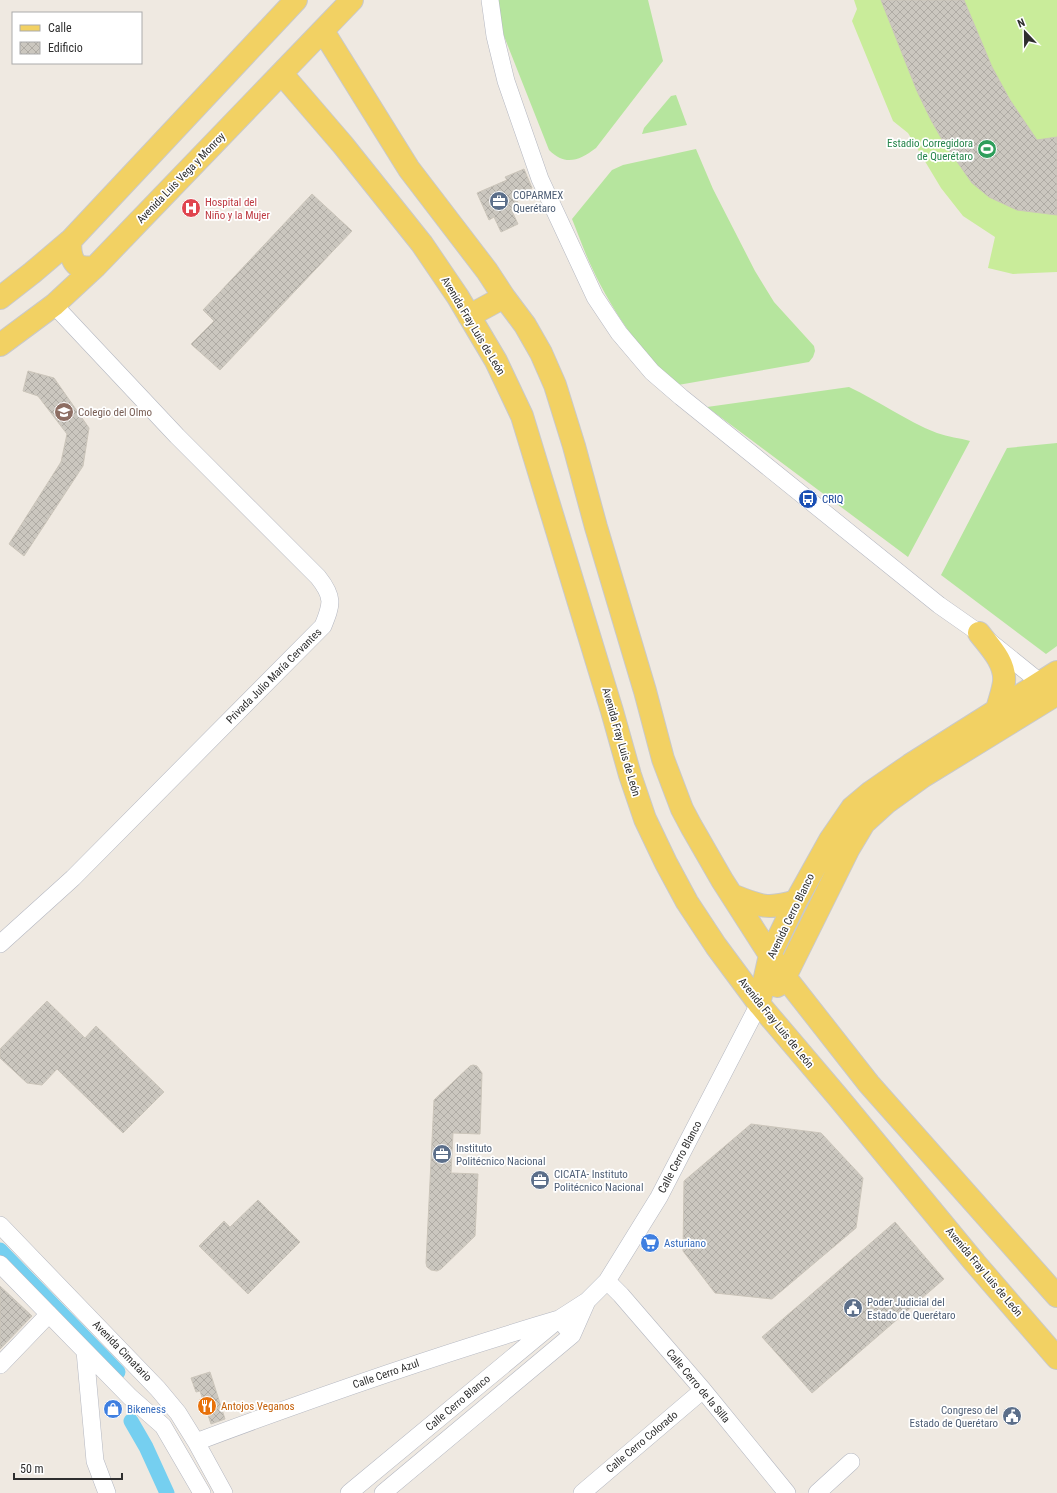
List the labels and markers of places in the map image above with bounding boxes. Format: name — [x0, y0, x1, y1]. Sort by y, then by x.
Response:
place label: Estadio Corregidora de Querétaro — [887, 137, 973, 163]
sports icon: Estadio Corregidora de Querétaro — [976, 138, 998, 160]
place label: COPARMEX Querétaro — [513, 189, 563, 215]
office icon: COPARMEX Querétaro — [488, 190, 510, 212]
place label: Hospital del Niño y la Mujer — [205, 196, 270, 222]
hospital icon: Hospital del Niño y la Mujer — [180, 197, 202, 219]
school or university icon: Colegio del Olmo — [53, 401, 75, 423]
place label: Colegio del Olmo — [78, 406, 153, 419]
bus stop icon: CRIQ — [797, 488, 819, 510]
place label: CRIQ — [822, 493, 843, 506]
place label: Instituto Politécnico Nacional — [456, 1142, 545, 1168]
office icon: Instituto Politécnico Nacional — [431, 1143, 453, 1165]
place label: CICATA- Instituto Politécnico Nacional — [554, 1168, 643, 1194]
office icon: CICATA- Instituto Politécnico Nacional — [529, 1169, 551, 1191]
supermarket icon: Asturiano — [639, 1232, 661, 1254]
place label: Asturiano — [664, 1237, 706, 1250]
place label: Poder Judicial del Estado de Querétaro — [867, 1296, 956, 1322]
public building icon: Poder Judicial del Estado de Querétaro — [842, 1297, 864, 1319]
restaurant icon: Antojos Veganos — [196, 1395, 218, 1417]
shop icon: Bikeness — [102, 1398, 124, 1420]
place label: Antojos Veganos — [221, 1400, 295, 1413]
place label: Bikeness — [127, 1403, 166, 1416]
place label: Congreso del Estado de Querétaro — [910, 1404, 998, 1430]
public building icon: Congreso del Estado de Querétaro — [1001, 1405, 1023, 1427]

